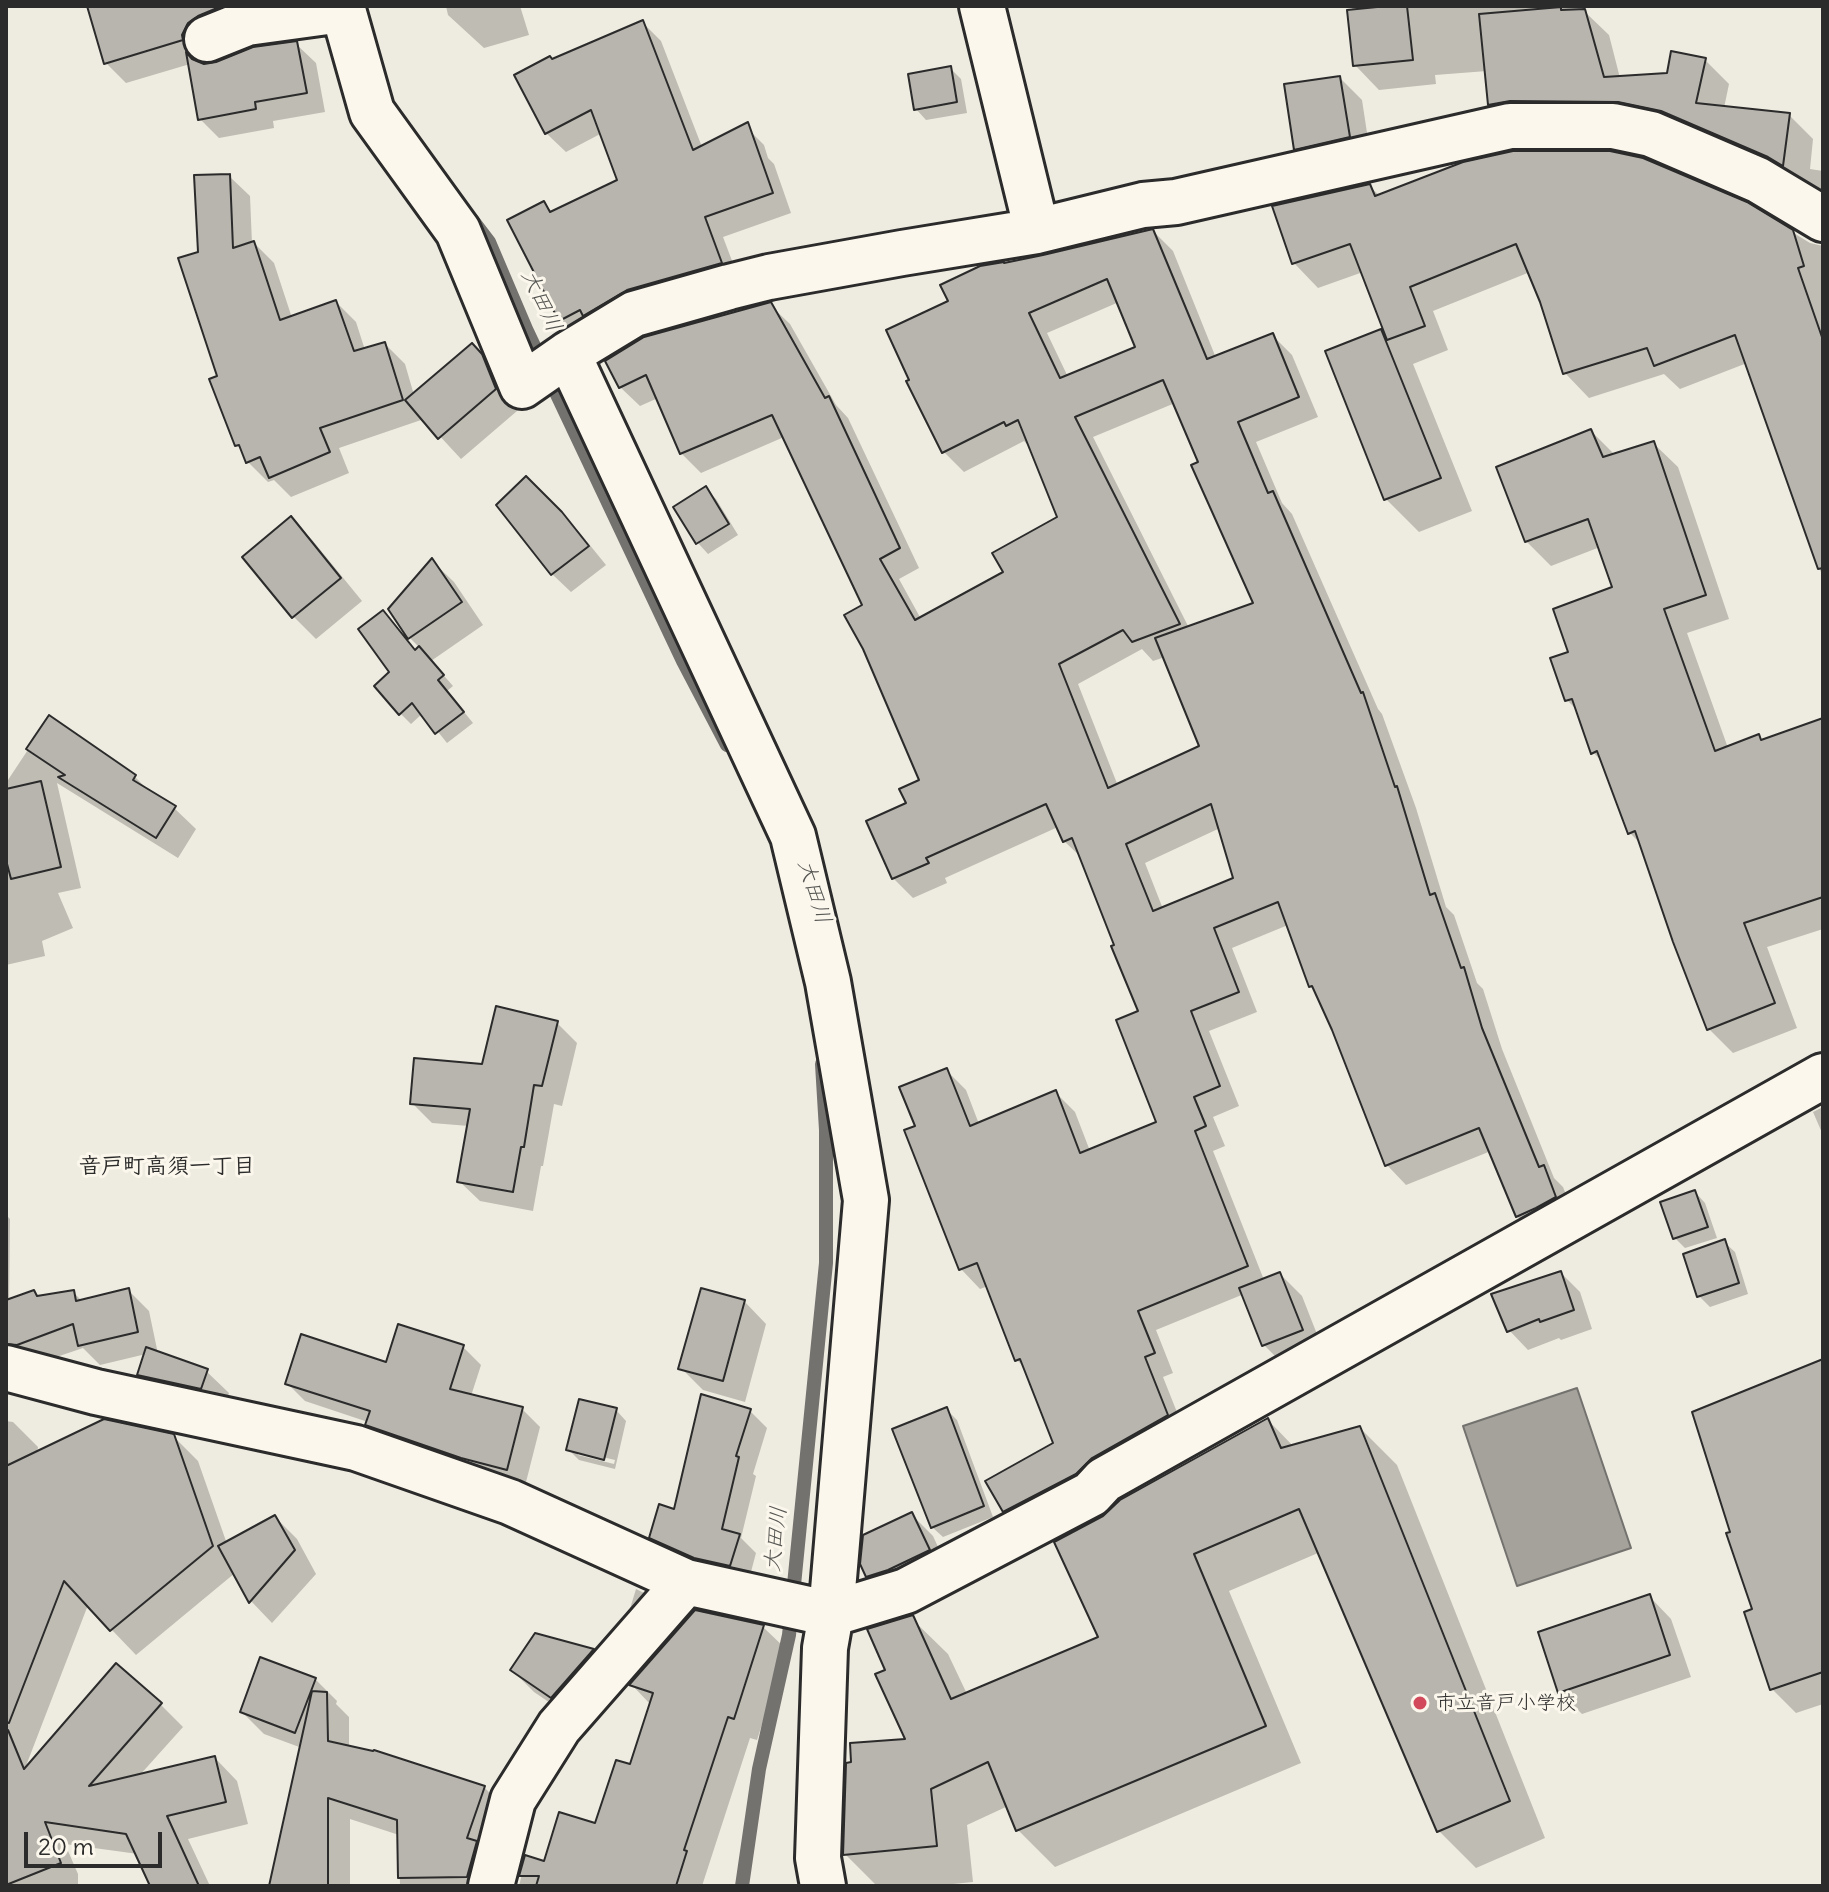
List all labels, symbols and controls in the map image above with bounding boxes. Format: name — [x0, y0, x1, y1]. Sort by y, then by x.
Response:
water label: 大田川 — [515, 266, 567, 336]
water label: 大田川 — [792, 857, 836, 927]
district label: 音戸町高須一丁目 — [79, 1154, 255, 1180]
water label: 大田川 — [759, 1505, 793, 1573]
place label: 市立音戸小学校 — [1436, 1691, 1576, 1715]
marker: 市立音戸小学校 — [1411, 1694, 1429, 1712]
scale bar — [28, 1816, 166, 1866]
text: 20 m — [38, 1831, 94, 1861]

